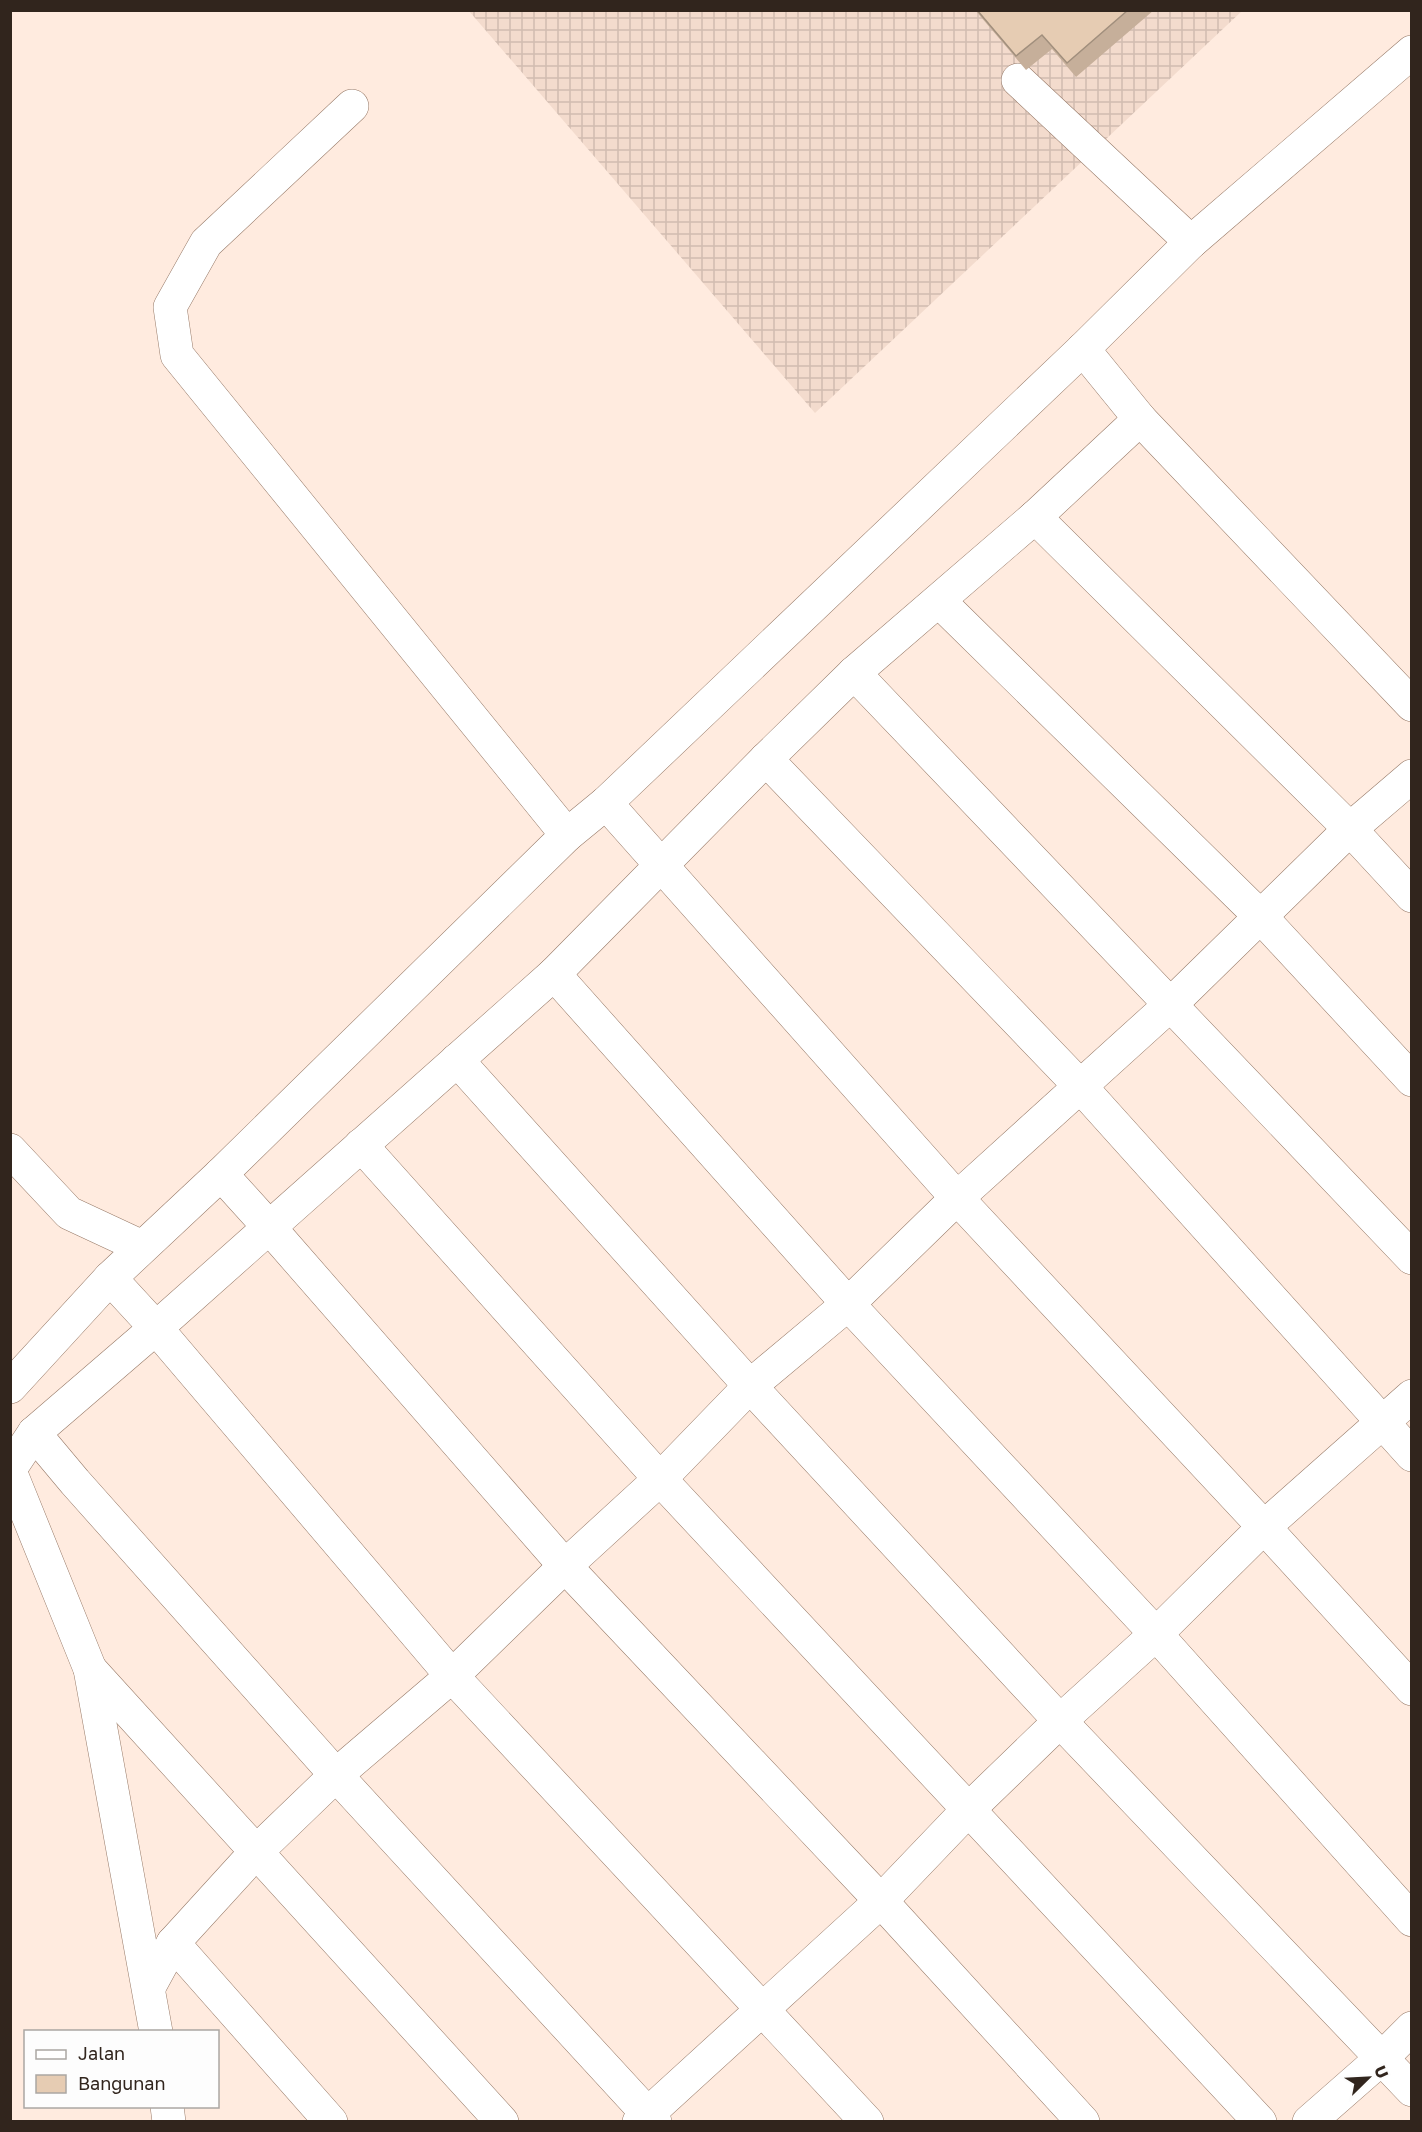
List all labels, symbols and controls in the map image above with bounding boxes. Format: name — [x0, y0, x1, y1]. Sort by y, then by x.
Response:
legend — [24, 2030, 219, 2108]
text: Jalan — [78, 2042, 125, 2064]
north arrow — [1338, 2048, 1398, 2108]
text: U — [1370, 2062, 1393, 2081]
text: Bangunan — [78, 2072, 166, 2094]

